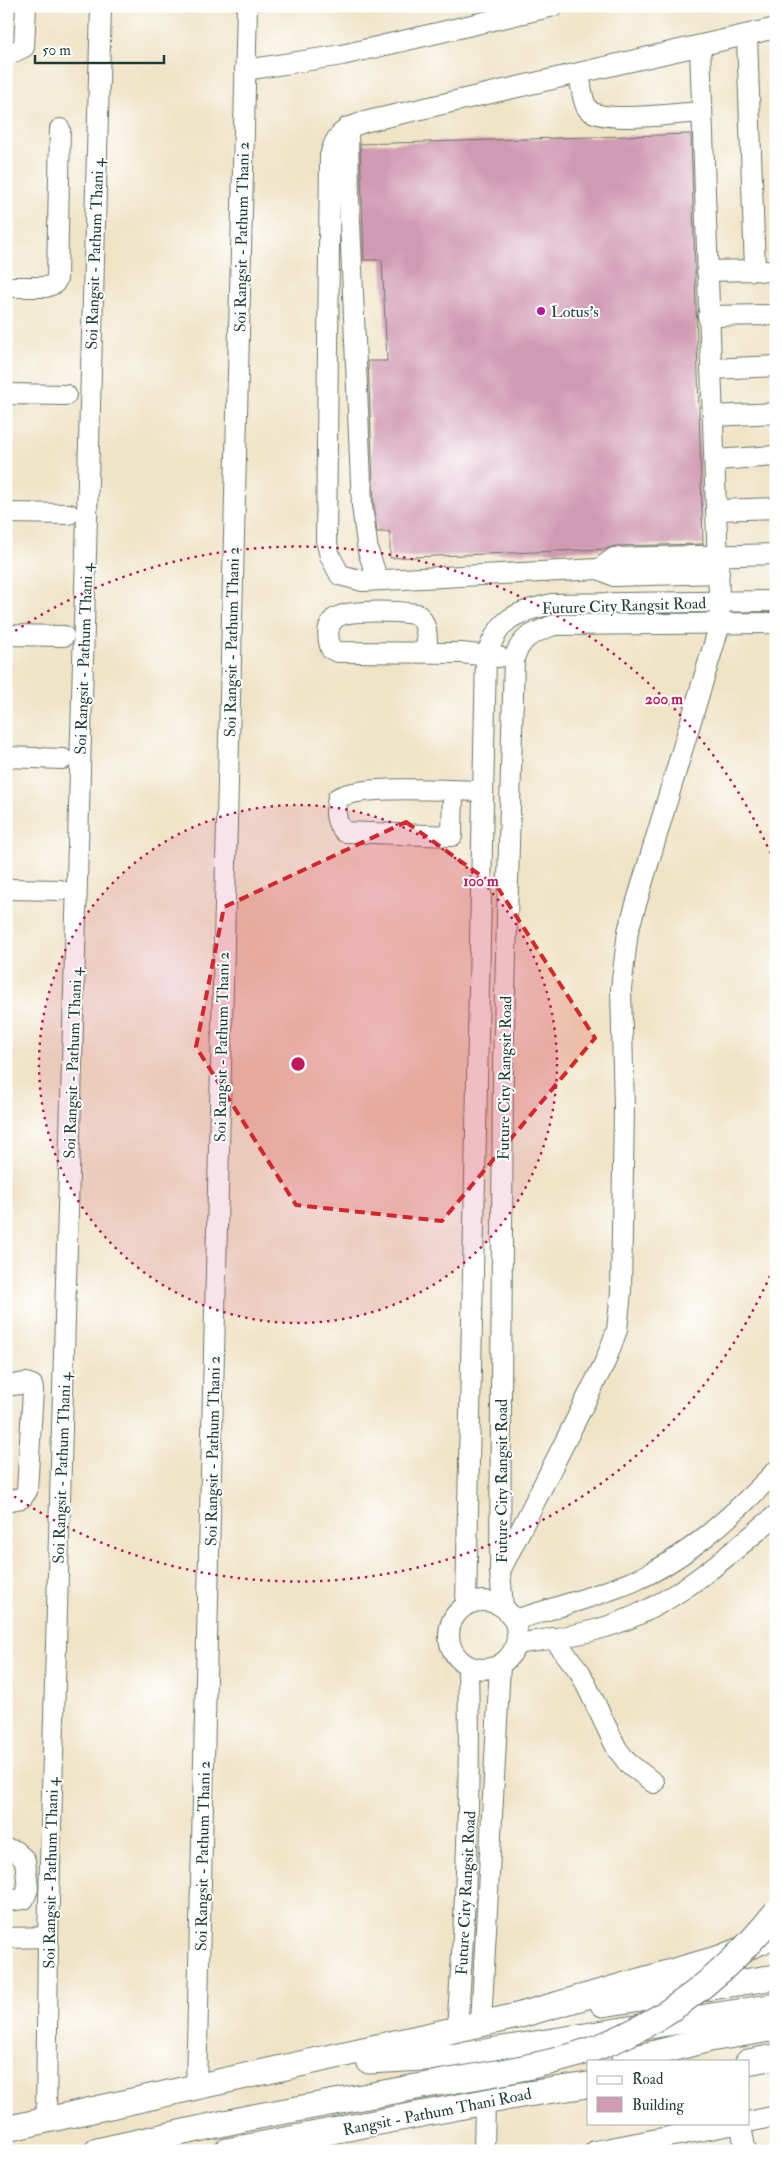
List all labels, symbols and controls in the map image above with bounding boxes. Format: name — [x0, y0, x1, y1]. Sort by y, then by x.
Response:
scale bar — [35, 32, 164, 64]
text: 50 m — [42, 41, 71, 60]
street label: Soi Rangsit - Pathum Thani 2 — [230, 142, 254, 332]
street label: Soi Rangsit - Pathum Thani 4 — [82, 157, 108, 350]
place label: Lotus's — [551, 302, 599, 322]
marker: Lotus's — [535, 305, 547, 317]
street label: Soi Rangsit - Pathum Thani 2 — [220, 547, 244, 737]
street label: Soi Rangsit - Pathum Thani 4 — [71, 562, 97, 755]
street label: Future City Rangsit Road — [542, 593, 707, 619]
text: 200 m — [645, 690, 683, 709]
text: 100 m — [463, 872, 499, 891]
street label: Soi Rangsit - Pathum Thani 2 — [210, 952, 234, 1142]
street label: Soi Rangsit - Pathum Thani 4 — [60, 966, 86, 1159]
street label: Future City Rangsit Road — [494, 996, 516, 1160]
centre of rings — [289, 1055, 307, 1073]
street label: Soi Rangsit - Pathum Thani 2 — [201, 1356, 225, 1546]
street label: Soi Rangsit - Pathum Thani 4 — [49, 1371, 75, 1564]
street label: Future City Rangsit Road — [492, 1399, 512, 1563]
street label: Soi Rangsit - Pathum Thani 2 — [191, 1761, 215, 1951]
street label: Soi Rangsit - Pathum Thani 4 — [39, 1776, 63, 1969]
street label: Future City Rangsit Road — [452, 1810, 480, 1976]
legend — [587, 2060, 750, 2124]
text: Road — [632, 2070, 664, 2089]
street label: Rangsit - Pathum Thani Road — [341, 2084, 533, 2140]
text: Building — [632, 2096, 684, 2115]

